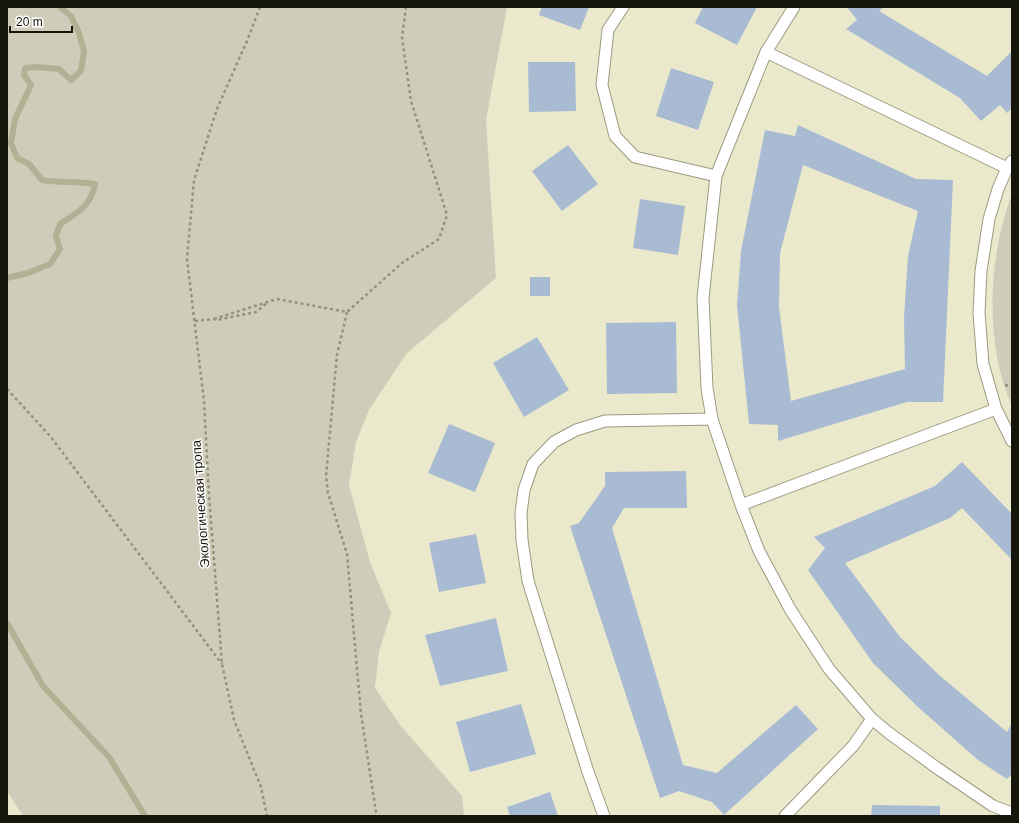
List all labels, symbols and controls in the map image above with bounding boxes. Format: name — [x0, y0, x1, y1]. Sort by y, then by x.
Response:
scale bar — [10, 8, 72, 34]
text: 20 m — [16, 15, 43, 29]
street label: Экологическая тропа — [188, 439, 212, 568]

